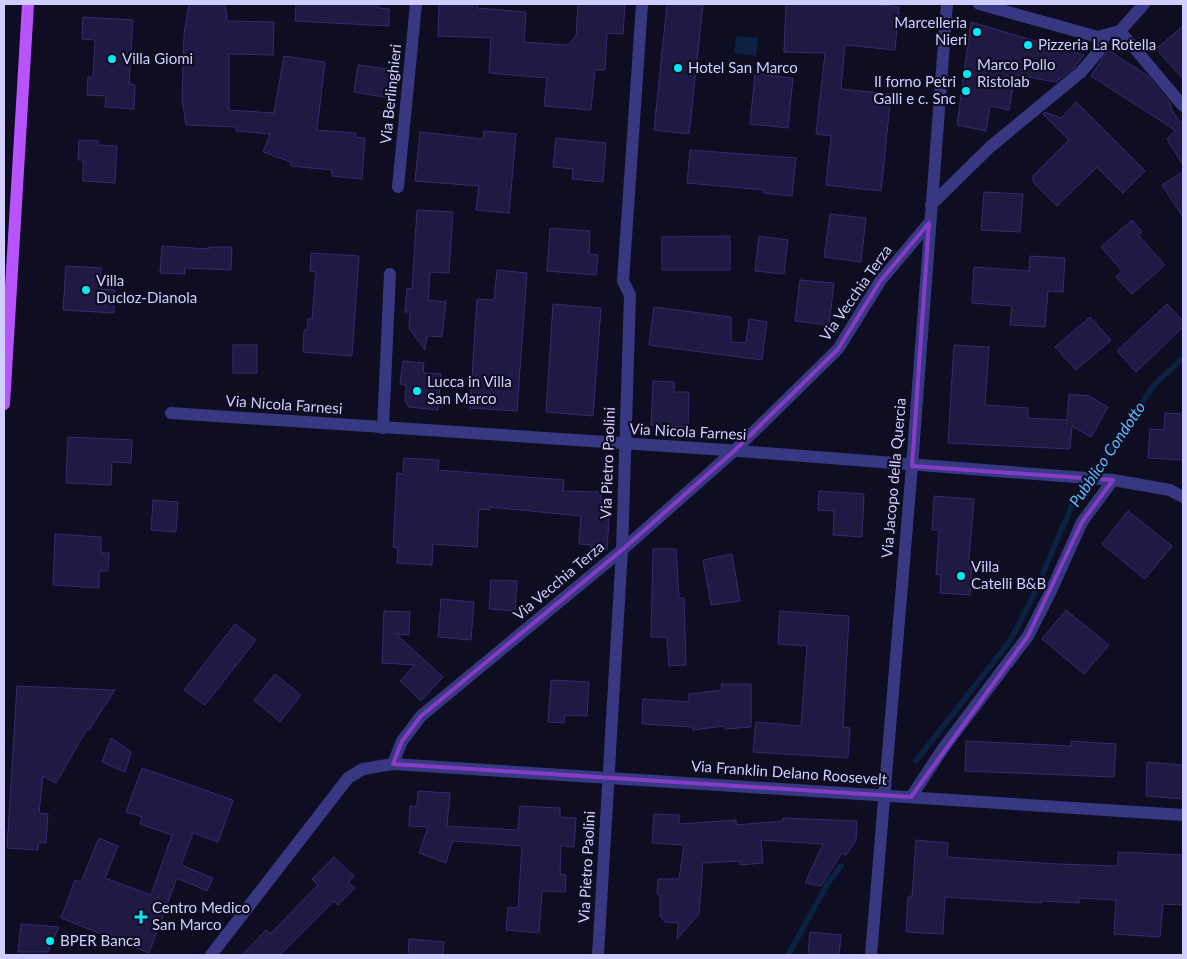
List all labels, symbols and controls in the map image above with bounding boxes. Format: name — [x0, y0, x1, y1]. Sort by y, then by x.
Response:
place label: Marcelleria Nieri — [894, 13, 967, 48]
marker: Marcelleria Nieri — [971, 26, 983, 38]
place label: Pizzeria La Rotella — [1038, 35, 1156, 53]
marker: Pizzeria La Rotella — [1022, 39, 1034, 51]
street label: Via Berlinghieri — [376, 43, 404, 145]
place label: Villa Giomi — [122, 49, 193, 67]
marker: Villa Giomi — [106, 53, 118, 65]
place label: Marco Pollo Ristolab — [977, 55, 1055, 90]
place label: Hotel San Marco — [688, 58, 798, 76]
marker: Hotel San Marco — [672, 62, 684, 74]
marker: Marco Pollo Ristolab — [961, 68, 973, 80]
place label: Il forno Petri Galli e c. Snc — [873, 72, 956, 107]
marker: Il forno Petri Galli e c. Snc — [960, 85, 972, 97]
street label: Via Vecchia Terza — [815, 241, 895, 344]
place label: Villa Ducloz-Dianola — [96, 271, 197, 306]
marker: Villa Ducloz-Dianola — [80, 284, 92, 296]
place label: Lucca in Villa San Marco — [427, 372, 512, 407]
marker: Lucca in Villa San Marco — [411, 385, 423, 397]
street label: Via Nicola Farnesi — [225, 391, 343, 417]
street label: Via Jacopo della Quercia — [877, 397, 909, 559]
water label: Pubblico Condotto — [1064, 398, 1149, 510]
street label: Via Pietro Paolini — [596, 407, 618, 519]
street label: Via Nicola Farnesi — [629, 419, 747, 443]
street label: Via Vecchia Terza — [509, 537, 607, 623]
place label: Villa Catelli B&B — [971, 557, 1046, 592]
marker: Villa Catelli B&B — [955, 570, 967, 582]
street label: Via Franklin Delano Roosevelt — [690, 756, 888, 788]
street label: Via Pietro Paolini — [574, 810, 598, 923]
place label: Centro Medico San Marco — [152, 898, 250, 933]
marker: Centro Medico San Marco — [134, 910, 148, 924]
place label: BPER Banca — [60, 931, 141, 949]
marker: BPER Banca — [44, 935, 56, 947]

